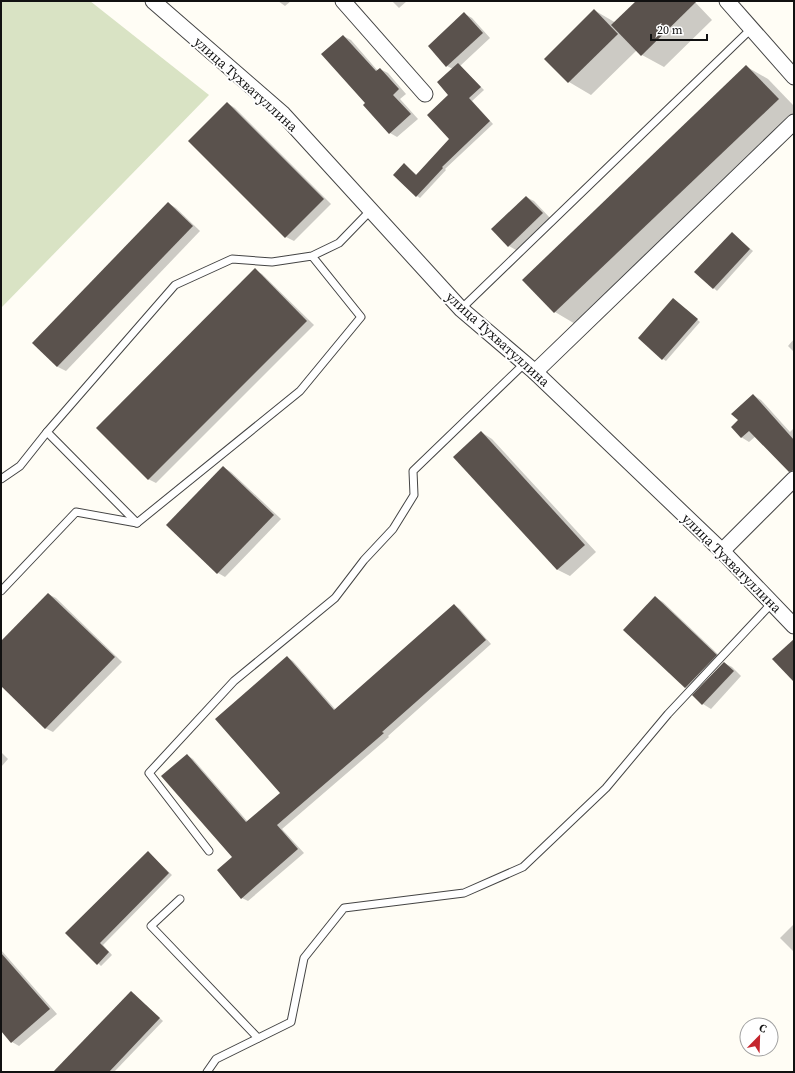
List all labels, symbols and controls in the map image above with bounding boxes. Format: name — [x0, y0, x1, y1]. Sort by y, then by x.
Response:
scale bar — [651, 16, 707, 42]
text: 20 m — [657, 22, 683, 38]
street label: улица Тухватуллина — [190, 32, 303, 137]
street label: улица Тухватуллина — [442, 287, 555, 392]
street label: улица Тухватуллина — [678, 509, 787, 618]
north arrow — [739, 1017, 779, 1057]
text: С — [757, 1020, 769, 1037]

